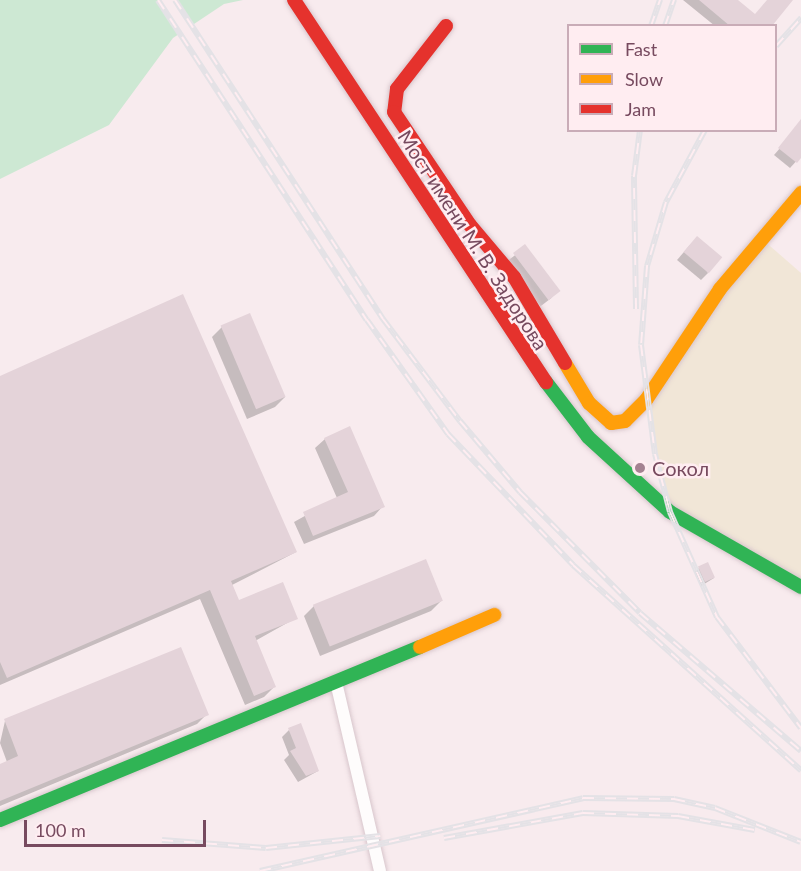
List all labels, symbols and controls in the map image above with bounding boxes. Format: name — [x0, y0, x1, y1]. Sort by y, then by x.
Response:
legend — [567, 24, 777, 132]
text: Fast — [625, 38, 657, 60]
text: Slow — [625, 68, 663, 90]
text: Jam — [625, 98, 656, 120]
street label: Мост имени М. В. Задорова — [393, 126, 553, 354]
place label: Сокол — [652, 456, 709, 480]
marker: Сокол — [633, 461, 647, 475]
scale bar — [27, 808, 208, 846]
text: 100 m — [35, 819, 86, 841]

